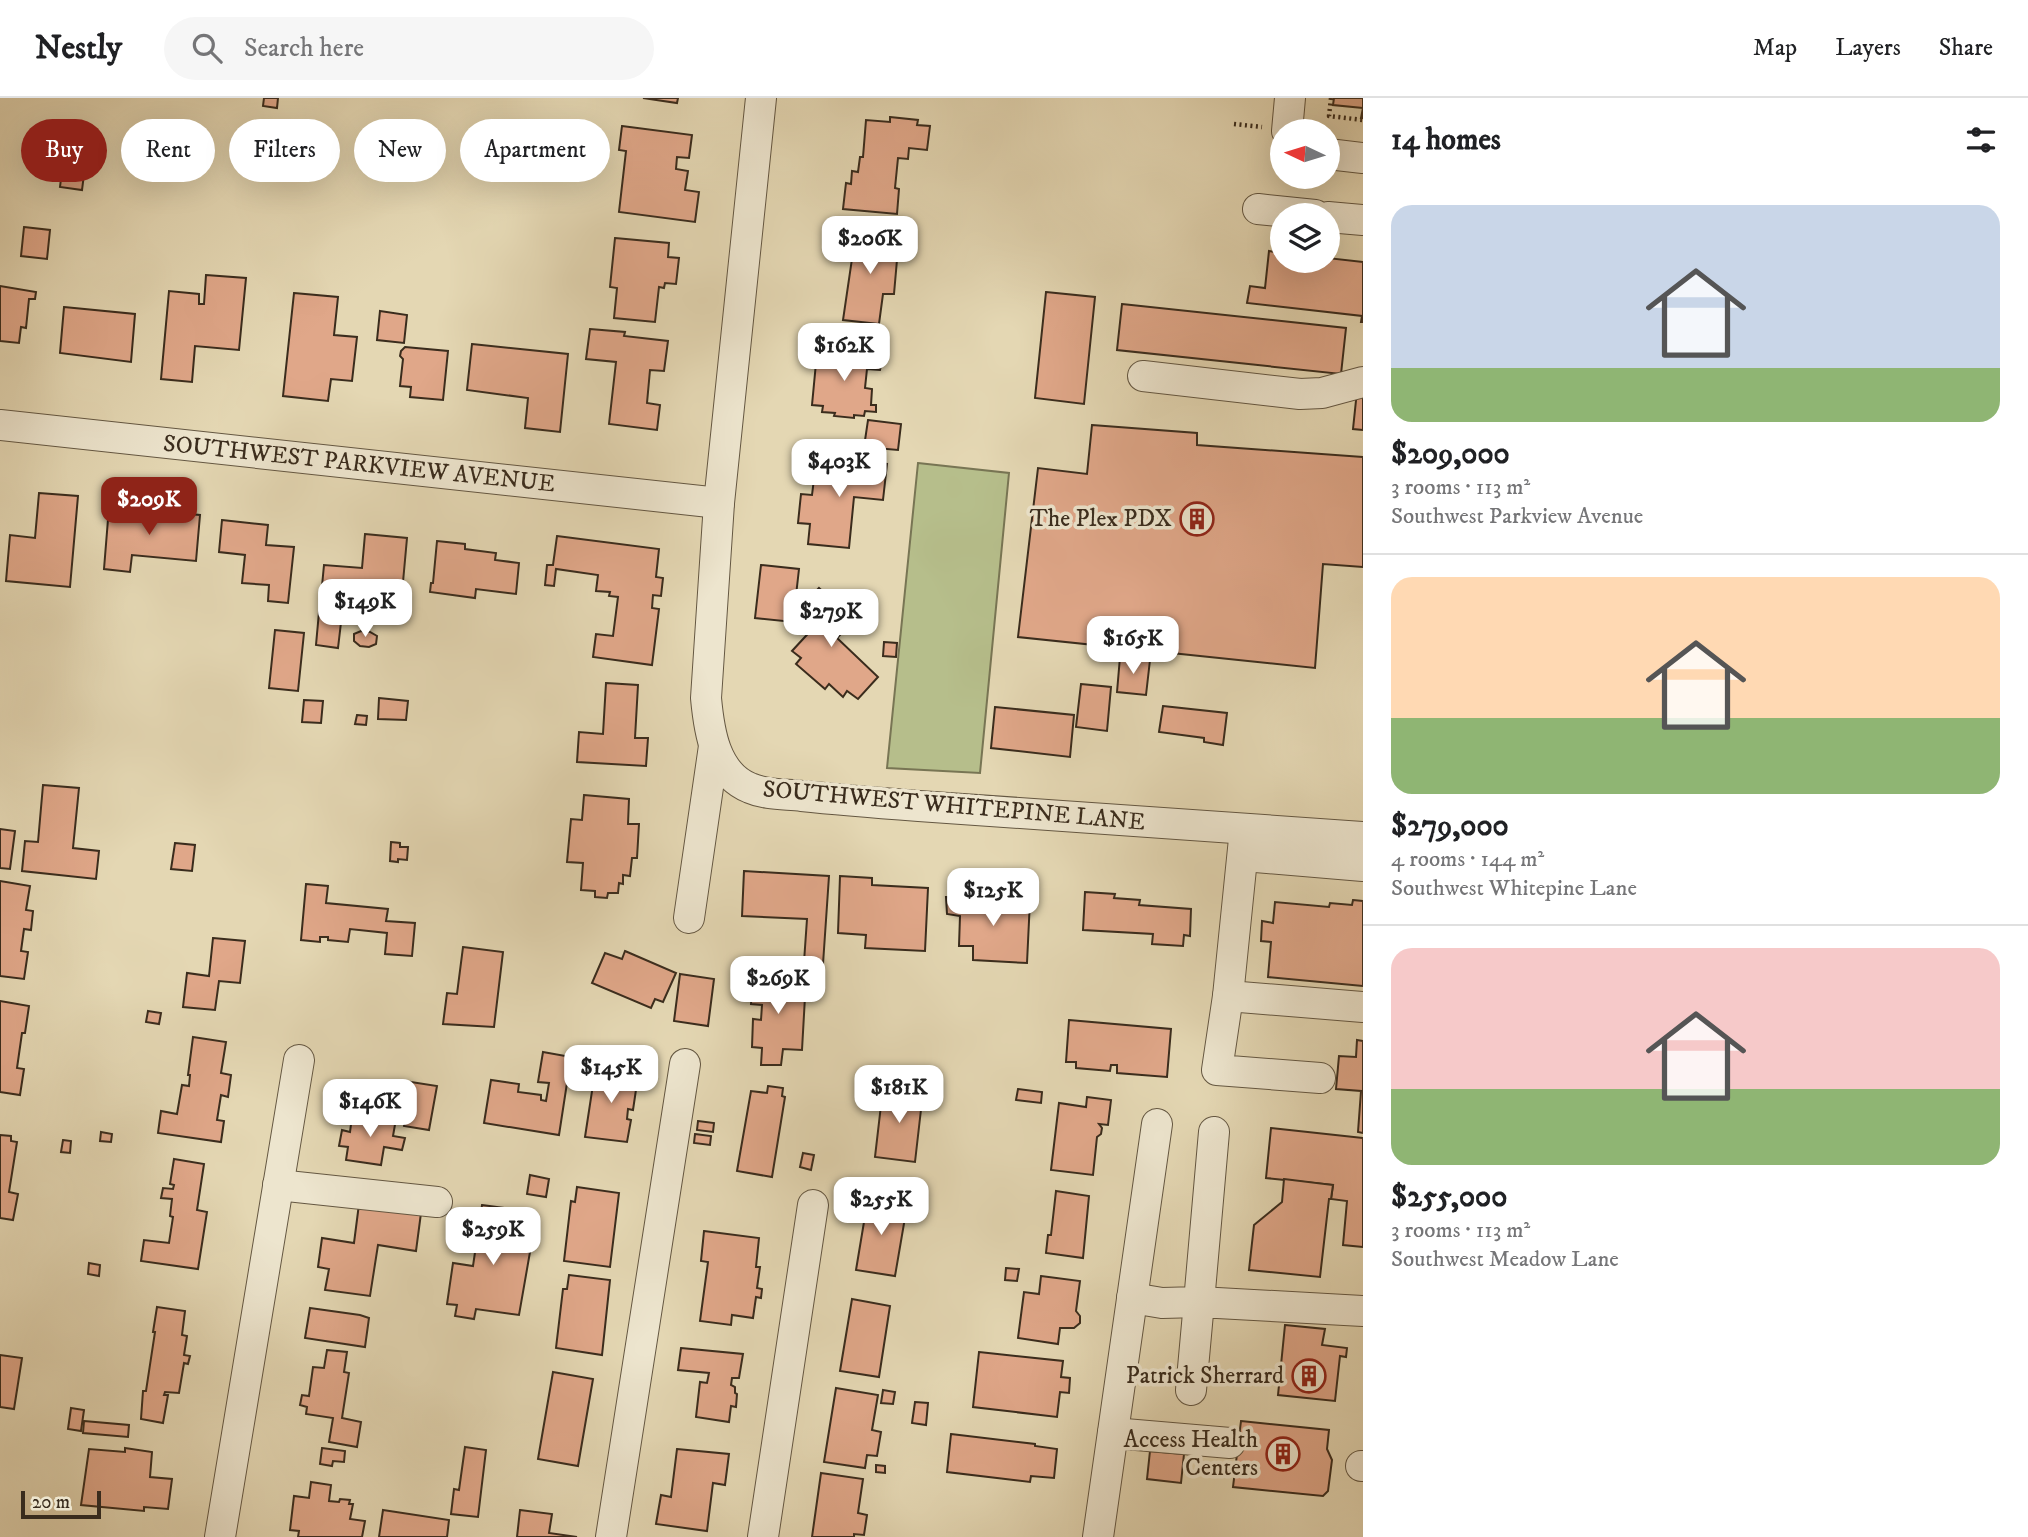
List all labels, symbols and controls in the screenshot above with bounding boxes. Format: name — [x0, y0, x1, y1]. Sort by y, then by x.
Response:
search box — [164, 17, 654, 80]
text: Nestly — [35, 28, 122, 69]
icon: search — [188, 29, 226, 67]
text: Search here — [244, 32, 364, 65]
text: Map — [1753, 33, 1797, 63]
text: Layers — [1835, 33, 1901, 63]
text: Share — [1939, 33, 1993, 63]
chip: Buy — [21, 119, 107, 182]
chip: Rent — [121, 119, 215, 182]
chip: Filters — [229, 119, 340, 182]
chip: New — [354, 119, 446, 182]
chip: Apartment — [460, 119, 610, 182]
north arrow — [1270, 119, 1340, 189]
map controls — [1270, 119, 1340, 273]
icon: filters — [1962, 121, 2000, 159]
text: 14 homes — [1391, 122, 1501, 159]
button: layers — [1270, 203, 1340, 273]
pin: $206K — [821, 216, 919, 276]
text: $206K — [838, 224, 902, 253]
icon: home — [1633, 250, 1759, 376]
pin: $162K — [795, 324, 893, 383]
text: $162K — [814, 331, 874, 360]
street label: SOUTHWEST PARKVIEW AVENUE — [162, 428, 556, 500]
text: $209,000 — [1391, 436, 1510, 473]
pin: $403K — [790, 440, 888, 499]
text: $403K — [808, 447, 870, 476]
text: 3 rooms · 113 m² — [1391, 473, 1530, 502]
pin: $209K — [100, 478, 198, 537]
text: $209K — [117, 485, 181, 514]
building icon: The Plex PDX — [1178, 500, 1216, 538]
text: Southwest Parkview Avenue — [1391, 502, 1643, 531]
place label: The Plex PDX — [1030, 504, 1172, 534]
pin: $149K — [316, 580, 414, 639]
text: $149K — [334, 587, 396, 616]
pin: $279K — [782, 589, 880, 649]
text: $279K — [799, 597, 863, 626]
pin: $165K — [1084, 616, 1182, 676]
icon: home — [1633, 622, 1759, 748]
text: $165K — [1103, 624, 1163, 653]
street label: SOUTHWEST WHITEPINE LANE — [762, 774, 1146, 838]
text: $279,000 — [1391, 808, 1509, 845]
text: 4 rooms · 144 m² — [1391, 845, 1544, 874]
pin: $125K — [944, 868, 1042, 928]
text: Southwest Whitepine Lane — [1391, 874, 1637, 903]
text: $125K — [963, 876, 1023, 905]
pin: $269K — [729, 956, 827, 1016]
text: $269K — [746, 964, 810, 993]
icon: home — [1633, 993, 1759, 1119]
pin: $145K — [562, 1046, 660, 1105]
text: $145K — [580, 1053, 642, 1082]
pin: $181K — [850, 1066, 948, 1125]
text: $181K — [870, 1073, 928, 1102]
pin: $146K — [321, 1080, 419, 1139]
text: $146K — [339, 1087, 401, 1116]
pin: $255K — [832, 1178, 930, 1237]
text: $255,000 — [1391, 1179, 1507, 1216]
text: $255K — [850, 1185, 912, 1214]
pin: $259K — [444, 1208, 542, 1267]
text: $259K — [462, 1215, 524, 1244]
text: 3 rooms · 113 m² — [1391, 1216, 1530, 1245]
text: Southwest Meadow Lane — [1391, 1245, 1619, 1274]
building icon: Patrick Sherrard — [1290, 1357, 1328, 1395]
place label: Patrick Sherrard — [1126, 1361, 1284, 1391]
place label: Access Health Centers — [1124, 1425, 1258, 1483]
building icon: Access Health Centers — [1264, 1435, 1302, 1473]
scale bar — [21, 1488, 102, 1520]
text: 20 m — [32, 1491, 70, 1514]

